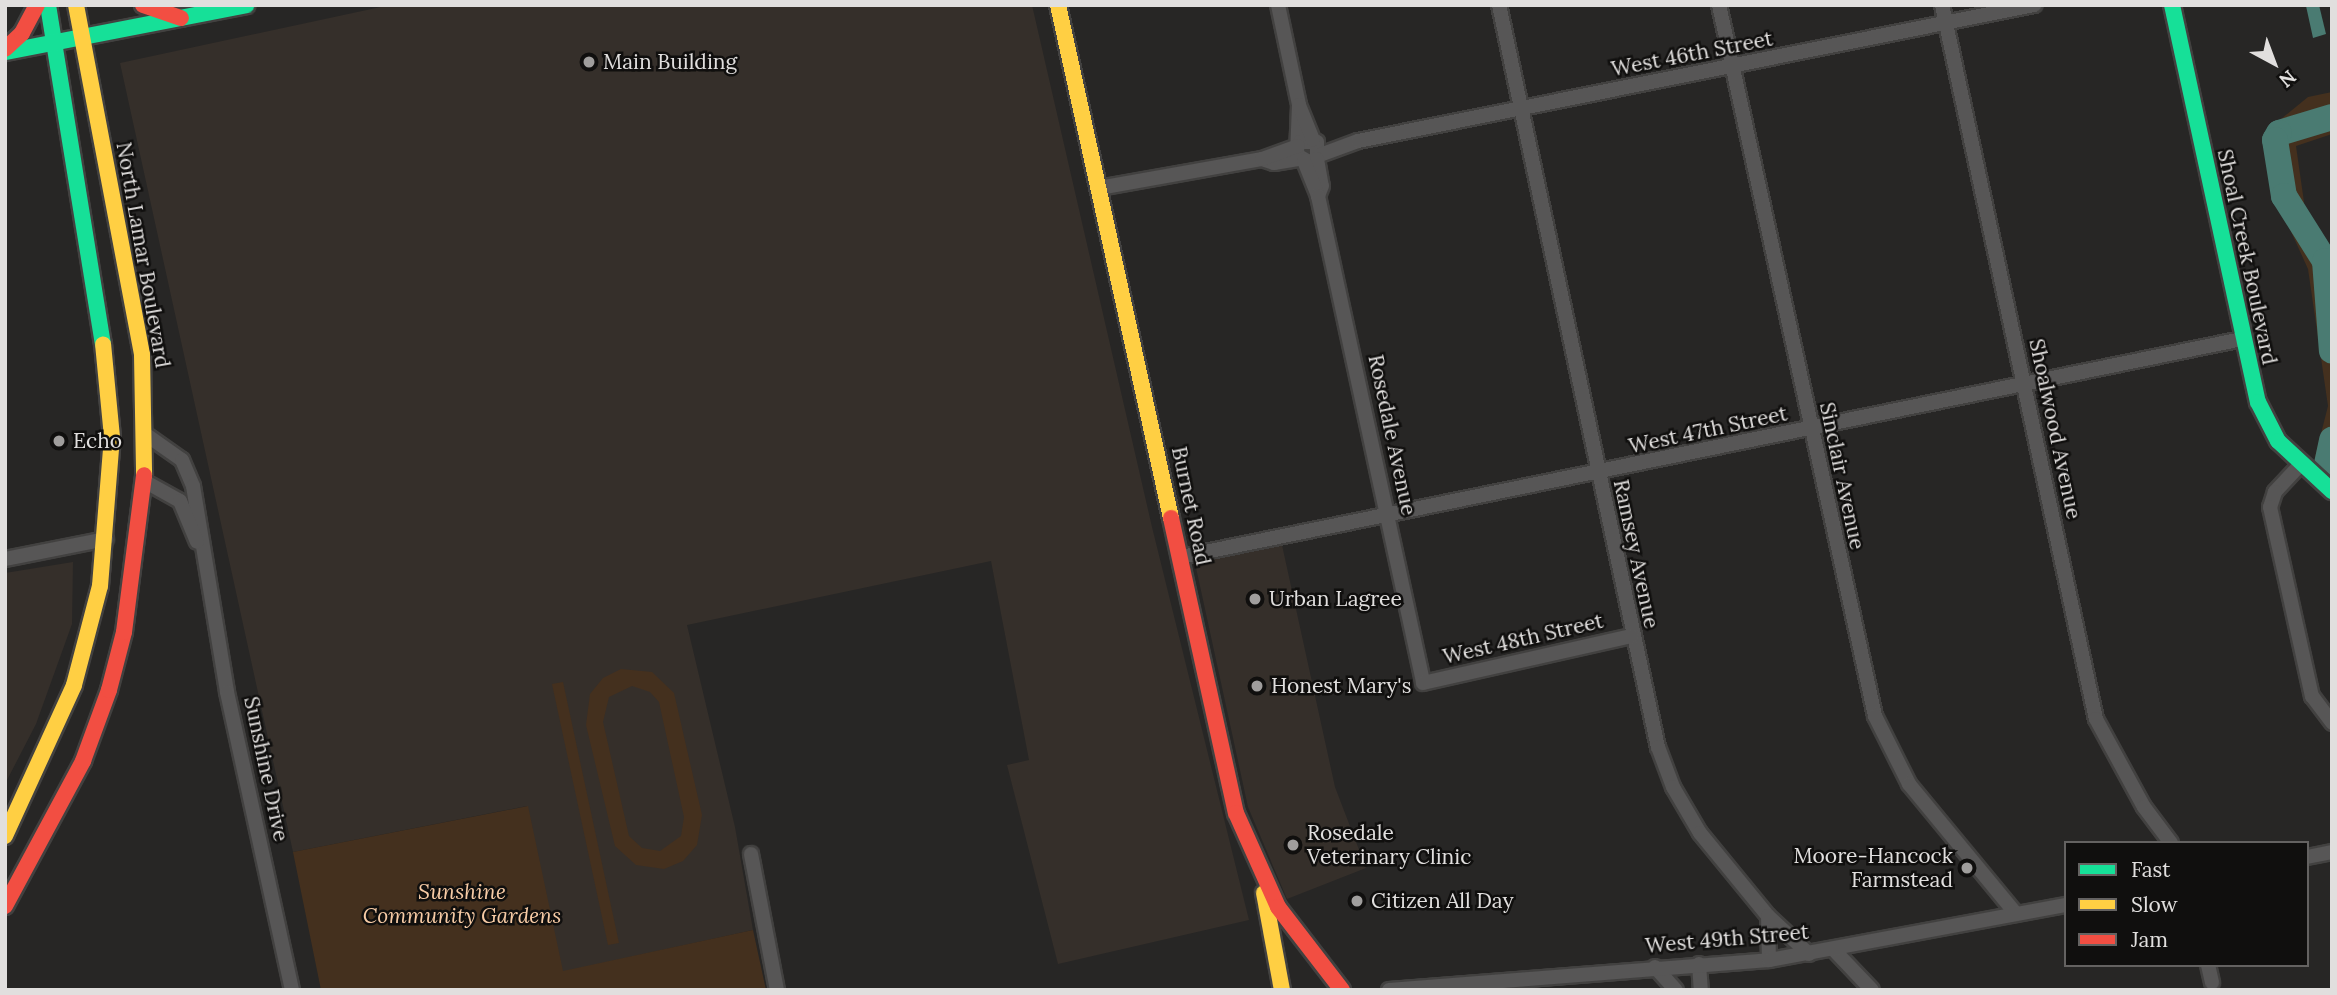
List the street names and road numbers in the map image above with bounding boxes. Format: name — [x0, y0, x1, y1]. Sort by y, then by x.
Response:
street label: West 46th Street — [1609, 26, 1775, 82]
street label: North Lamar Boulevard — [111, 140, 175, 370]
street label: Shoal Creek Boulevard — [2212, 147, 2282, 367]
street label: Shoalwood Avenue — [2024, 337, 2086, 521]
street label: Rosedale Avenue — [1363, 352, 1421, 518]
street label: Sinclair Avenue — [1814, 400, 1870, 552]
street label: West 47th Street — [1626, 401, 1790, 459]
street label: Burnet Road — [1166, 444, 1216, 568]
street label: Ramsey Avenue — [1608, 477, 1664, 631]
street label: West 48th Street — [1440, 608, 1606, 670]
street label: Sunshine Drive — [238, 694, 294, 844]
street label: West 49th Street — [1644, 919, 1810, 959]

